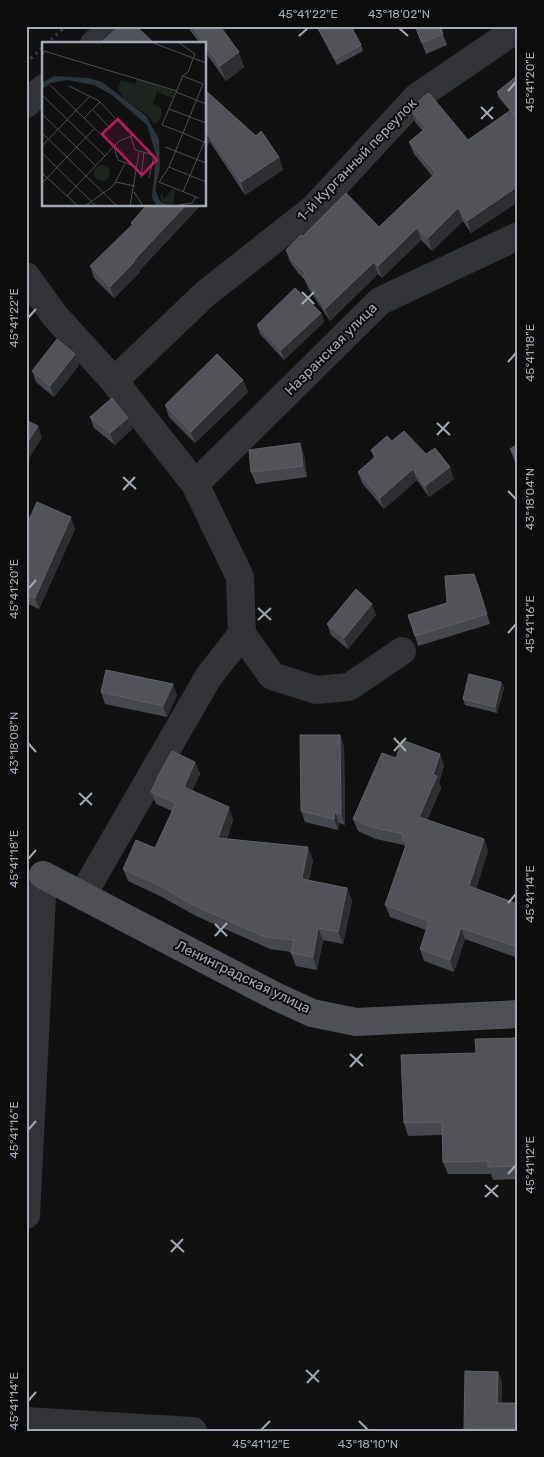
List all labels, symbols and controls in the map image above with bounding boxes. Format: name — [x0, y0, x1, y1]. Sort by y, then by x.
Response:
text: 45°41'22"E — [278, 7, 338, 21]
text: 43°18'02"N — [368, 7, 430, 21]
inset map — [42, 42, 206, 206]
text: 45°41'20"E — [523, 52, 537, 112]
street label: 1-й Курганный переулок — [294, 95, 421, 225]
text: 45°41'22"E — [7, 288, 21, 348]
street label: Назранская улица — [281, 299, 381, 399]
text: 45°41'18"E — [523, 324, 537, 382]
text: 43°18'04"N — [523, 468, 537, 530]
text: 45°41'20"E — [7, 559, 21, 619]
text: 45°41'16"E — [523, 595, 537, 653]
text: 43°18'08"N — [7, 712, 21, 774]
text: 45°41'18"E — [7, 830, 21, 888]
text: 45°41'14"E — [523, 865, 537, 923]
street label: Ленинградская улица — [173, 937, 313, 1017]
text: 45°41'16"E — [7, 1101, 21, 1159]
text: 45°41'12"E — [523, 1136, 537, 1194]
text: 45°41'14"E — [7, 1372, 21, 1430]
text: 45°41'12"E — [232, 1437, 290, 1451]
text: 43°18'10"N — [338, 1437, 398, 1451]

